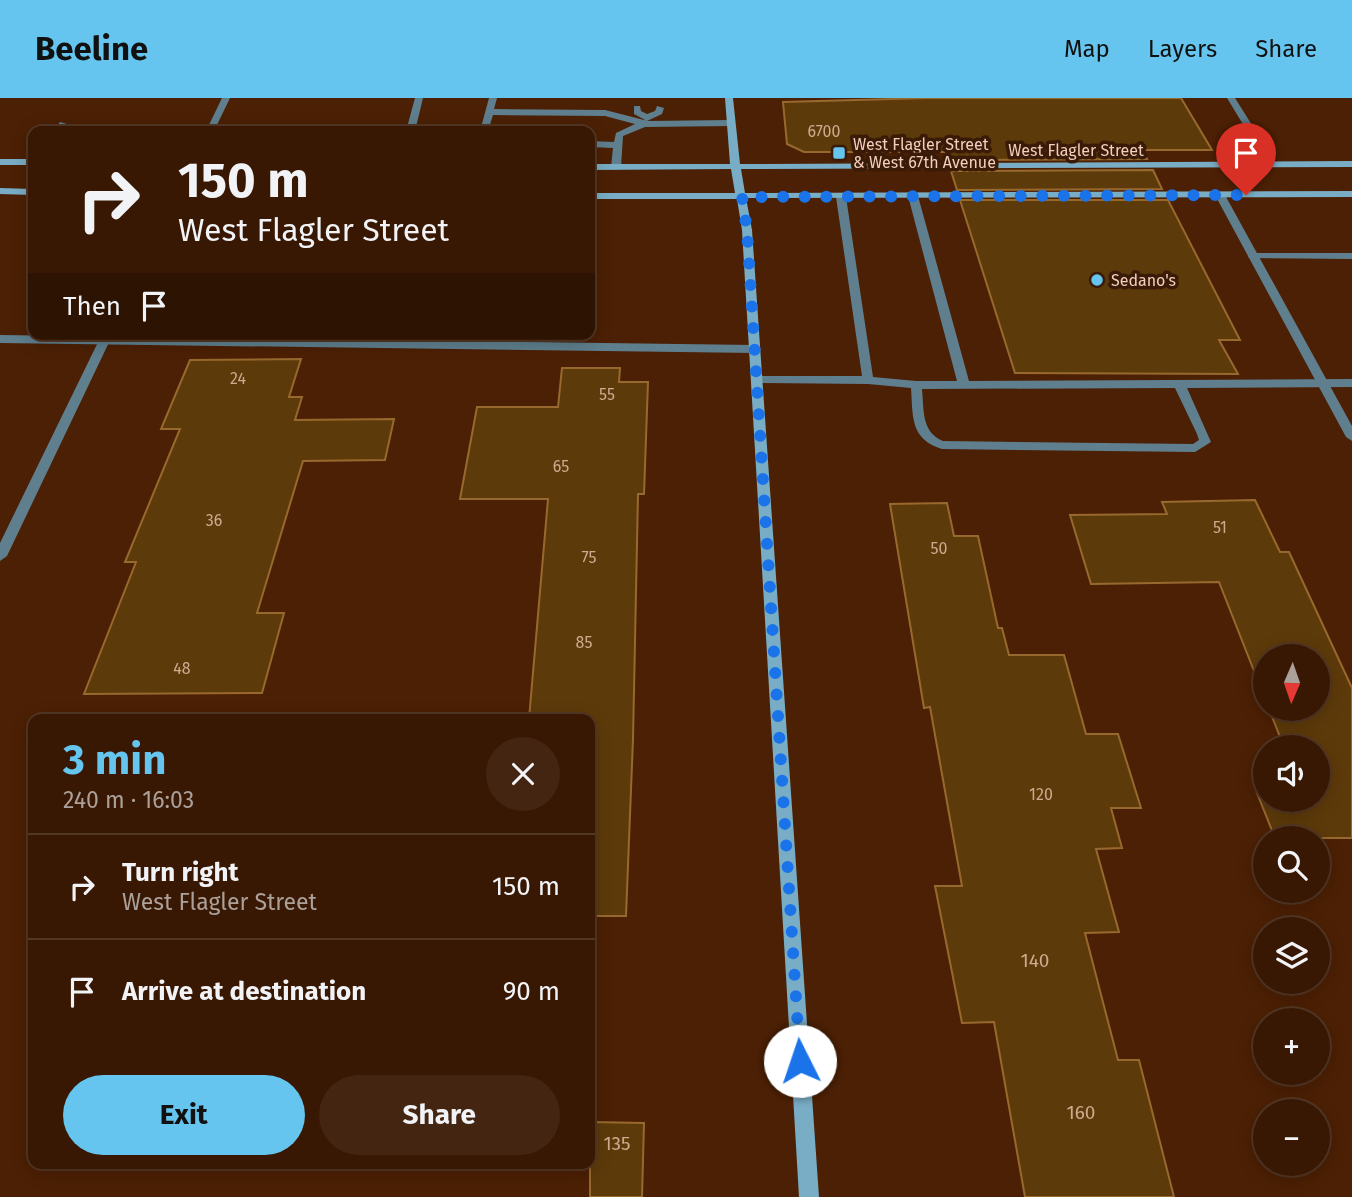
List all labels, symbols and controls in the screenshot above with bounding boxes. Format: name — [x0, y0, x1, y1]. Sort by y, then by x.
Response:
text: Beeline — [35, 29, 148, 69]
text: Map — [1064, 35, 1110, 63]
text: Layers — [1148, 35, 1217, 63]
text: Share — [1255, 35, 1317, 63]
house number: 6700 — [808, 122, 841, 141]
pin — [1216, 123, 1276, 195]
icon: arrive — [1227, 134, 1265, 172]
place label: West Flagler Street & West 67th Avenue — [853, 135, 996, 172]
street label: West Flagler Street — [1008, 141, 1144, 160]
marker: West Flagler Street & West 67th Avenue — [831, 145, 847, 161]
text: 150 m — [178, 151, 309, 210]
icon: right — [63, 154, 154, 245]
text: West Flagler Street — [178, 211, 449, 249]
place label: Sedano's — [1111, 271, 1176, 290]
marker: Sedano's — [1089, 272, 1105, 288]
icon: arrive — [135, 287, 173, 325]
text: Then — [63, 291, 121, 322]
house number: 24 — [230, 369, 246, 388]
house number: 55 — [599, 385, 615, 404]
house number: 65 — [553, 457, 569, 476]
house number: 36 — [206, 511, 222, 530]
house number: 51 — [1213, 518, 1227, 537]
house number: 50 — [931, 539, 948, 558]
house number: 75 — [582, 548, 596, 567]
house number: 85 — [576, 633, 592, 652]
north arrow — [1253, 644, 1330, 721]
map controls — [1253, 644, 1330, 1176]
house number: 48 — [173, 659, 191, 678]
text: 3 min — [63, 735, 166, 785]
button: sound — [1253, 735, 1330, 812]
button: close — [486, 737, 560, 811]
house number: 120 — [1029, 785, 1053, 804]
text: 240 m · 16:03 — [63, 786, 194, 814]
button: search — [1253, 826, 1330, 903]
text: Turn right — [122, 857, 239, 888]
icon: right — [63, 868, 101, 906]
text: 150 m — [492, 871, 560, 902]
text: West Flagler Street — [122, 888, 317, 916]
button: layers — [1253, 917, 1330, 994]
house number: 140 — [1021, 949, 1049, 972]
icon: arrive — [63, 973, 101, 1011]
text: Arrive at destination — [122, 976, 366, 1007]
text: 90 m — [503, 976, 560, 1007]
button: + — [1253, 1008, 1330, 1085]
position arrow — [763, 1024, 837, 1098]
button: Exit — [63, 1075, 305, 1155]
button: Share — [319, 1075, 560, 1155]
button: − — [1253, 1099, 1330, 1176]
house number: 160 — [1067, 1101, 1095, 1124]
house number: 135 — [603, 1132, 631, 1155]

